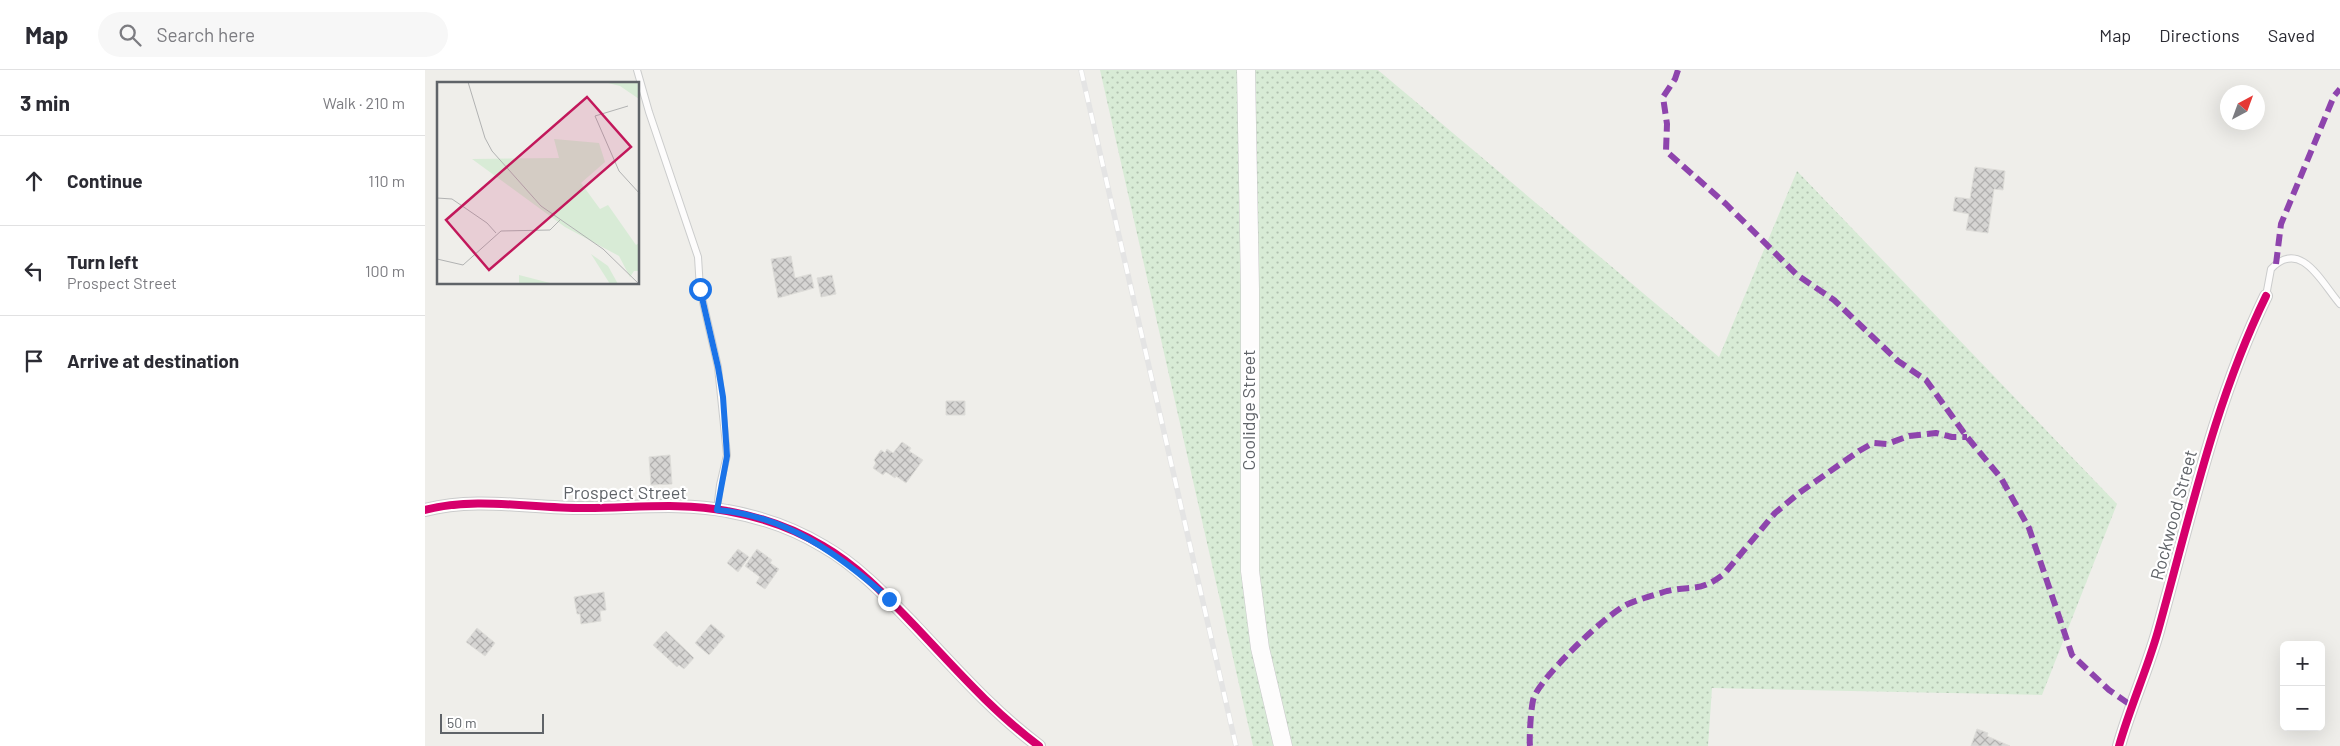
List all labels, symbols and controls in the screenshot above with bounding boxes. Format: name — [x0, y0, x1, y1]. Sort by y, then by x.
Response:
search box — [98, 12, 448, 57]
text: Map — [25, 20, 68, 49]
icon: search — [116, 21, 144, 49]
text: Search here — [156, 23, 255, 46]
text: Map — [2099, 24, 2131, 46]
text: Directions — [2159, 24, 2240, 46]
text: Saved — [2268, 24, 2315, 46]
inset map — [437, 82, 640, 285]
north arrow — [2220, 85, 2265, 130]
text: 3 min — [20, 90, 70, 115]
text: Walk · 210 m — [323, 93, 405, 112]
icon: ahead — [20, 167, 48, 195]
text: Continue — [67, 169, 143, 192]
text: 110 m — [368, 171, 405, 190]
text: Turn left — [67, 250, 138, 273]
icon: left — [20, 257, 48, 285]
text: 100 m — [365, 261, 405, 280]
text: Prospect Street — [67, 273, 177, 292]
route start — [689, 278, 712, 301]
icon: arrive — [20, 347, 48, 375]
text: Arrive at destination — [67, 349, 239, 372]
street label: Coolidge Street — [1237, 349, 1259, 471]
street label: Rockwood Street — [2145, 447, 2201, 582]
street label: Prospect Street — [563, 481, 687, 503]
route end — [878, 588, 901, 611]
map controls — [2280, 641, 2325, 731]
button: + — [2280, 641, 2325, 686]
button: − — [2280, 686, 2325, 731]
scale bar — [440, 711, 544, 734]
text: 50 m — [447, 714, 476, 731]

